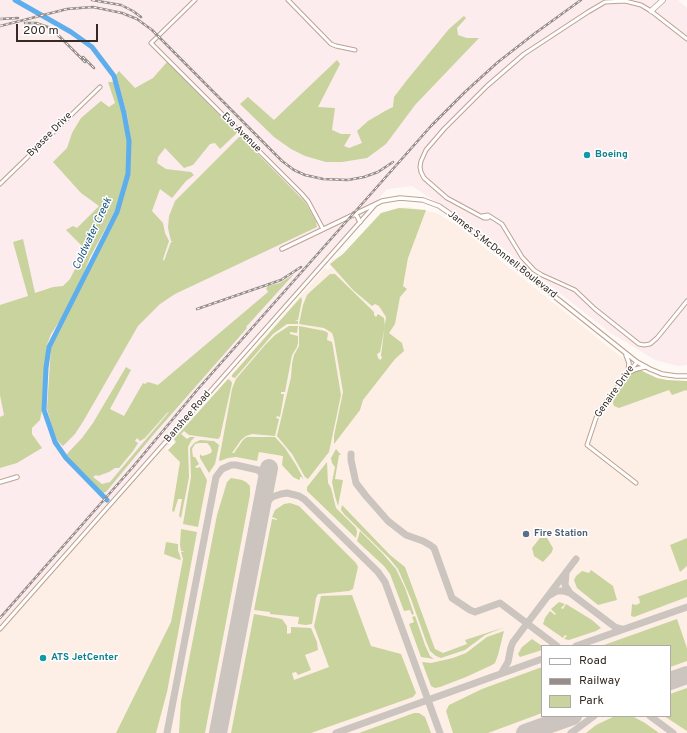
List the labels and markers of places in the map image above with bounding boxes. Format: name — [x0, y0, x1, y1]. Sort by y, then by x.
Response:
place label: Boeing — [595, 149, 628, 161]
marker: Boeing — [582, 150, 592, 160]
place label: Fire Station — [534, 528, 588, 540]
marker: Fire Station — [521, 529, 531, 539]
place label: ATS JetCenter — [51, 652, 118, 664]
marker: ATS JetCenter — [38, 653, 48, 663]

